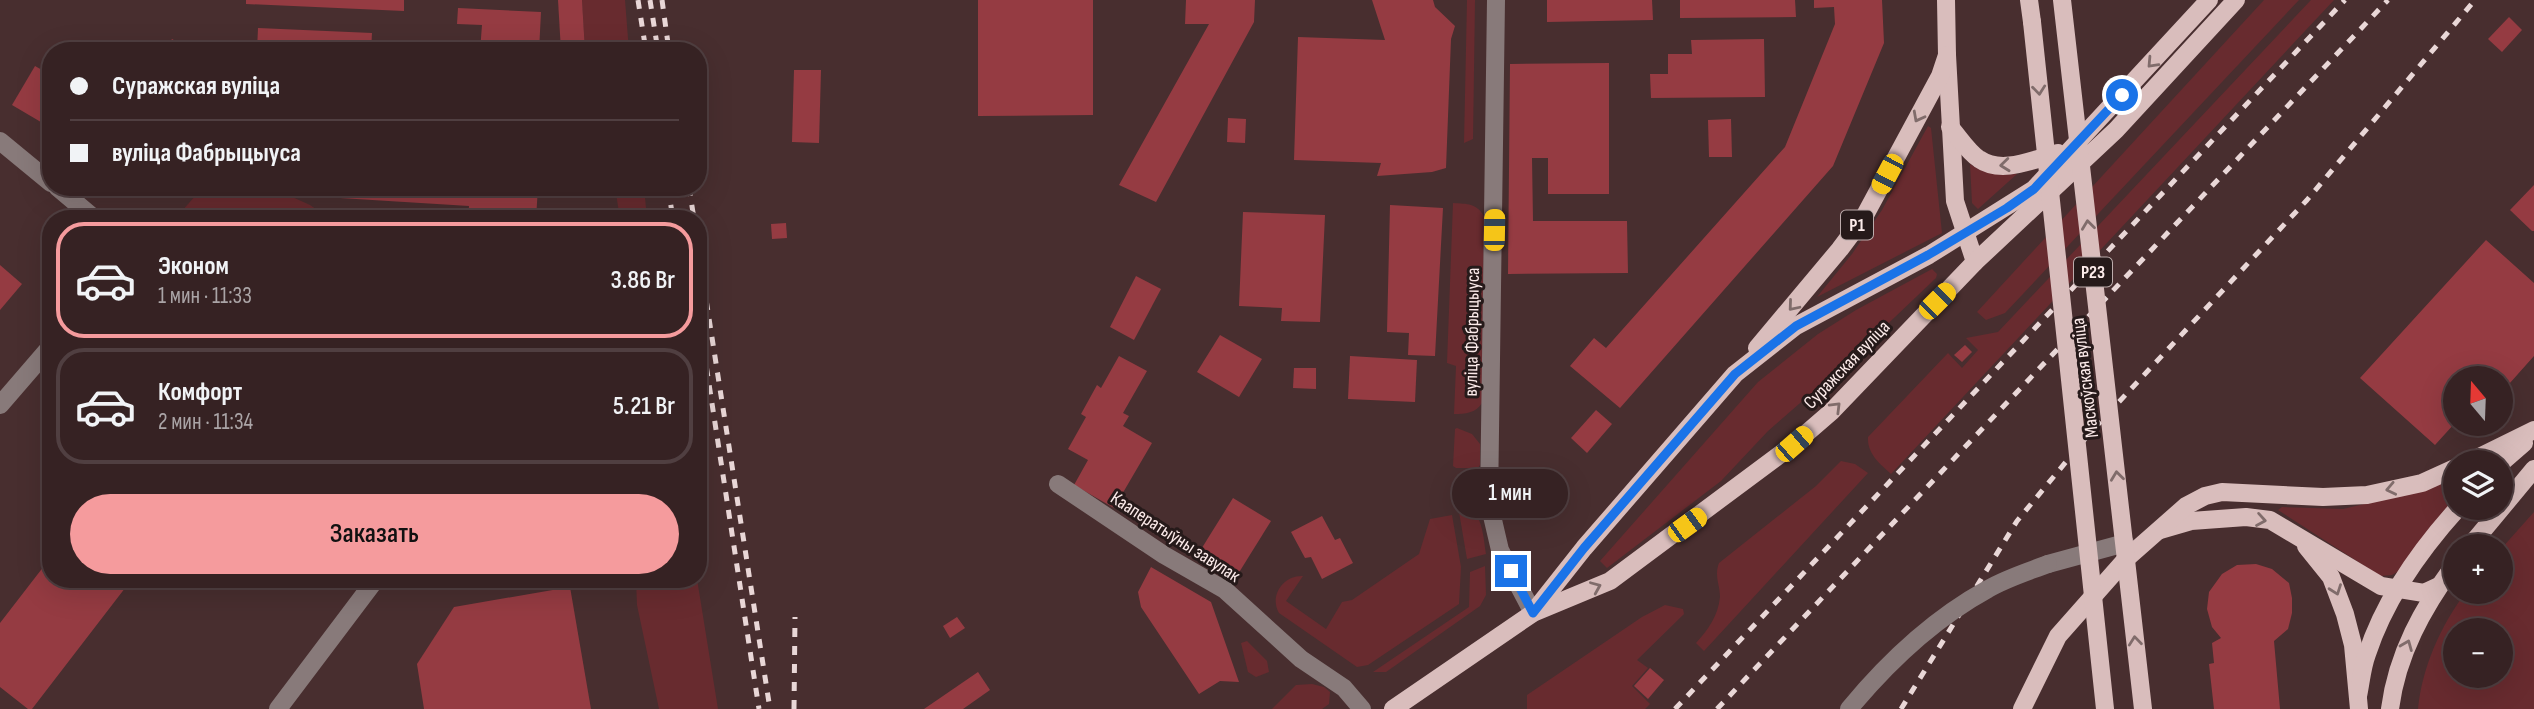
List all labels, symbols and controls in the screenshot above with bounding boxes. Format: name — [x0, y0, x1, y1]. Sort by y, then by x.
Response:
one-way arrow — [2147, 55, 2160, 68]
text: Суражская вуліца — [112, 71, 280, 102]
route start — [2106, 79, 2138, 111]
one-way arrow — [2031, 85, 2046, 96]
one-way arrow — [1913, 110, 1926, 122]
text: вуліца Фабрыцыуса — [112, 138, 301, 169]
car — [1868, 151, 1907, 197]
one-way arrow — [2000, 157, 2011, 172]
car — [1484, 209, 1505, 251]
road number: Р1 — [1841, 210, 1873, 240]
one-way arrow — [2081, 219, 2096, 230]
icon: car — [74, 249, 137, 312]
text: Эконом — [158, 251, 229, 282]
road number: Р23 — [2074, 258, 2112, 286]
text: 3.86 Br — [611, 265, 675, 296]
street label: вуліца Фабрыцыуса — [1460, 267, 1485, 397]
car — [1915, 279, 1960, 323]
text: 1 мин · 11:33 — [158, 282, 252, 310]
one-way arrow — [1789, 297, 1801, 310]
street label: Суражская вуліца — [1799, 316, 1895, 414]
street label: Маскоўская вуліца — [2067, 317, 2104, 439]
north arrow — [2443, 366, 2513, 436]
map controls — [2443, 366, 2513, 688]
icon: car — [74, 375, 137, 438]
text: Комфорт — [158, 377, 242, 408]
text: 5.21 Br — [613, 391, 675, 422]
one-way arrow — [1827, 402, 1840, 415]
text: 2 мин · 11:34 — [158, 408, 253, 436]
car — [1772, 422, 1817, 466]
button: layers — [2443, 450, 2513, 520]
callout: 1 мин — [1453, 470, 1569, 518]
one-way arrow — [2109, 470, 2124, 481]
text: 1 мин — [1488, 479, 1532, 507]
one-way arrow — [2385, 481, 2397, 496]
street label: Кааператыўны завулак — [1106, 487, 1245, 588]
button: Заказать — [70, 494, 679, 574]
car — [1664, 504, 1711, 546]
one-way arrow — [2255, 511, 2267, 526]
button: + — [2443, 534, 2513, 604]
route end — [1495, 555, 1527, 587]
one-way arrow — [1588, 581, 1601, 595]
one-way arrow — [2328, 584, 2342, 596]
button: − — [2443, 618, 2513, 688]
one-way arrow — [2128, 635, 2143, 647]
one-way arrow — [2399, 639, 2413, 652]

